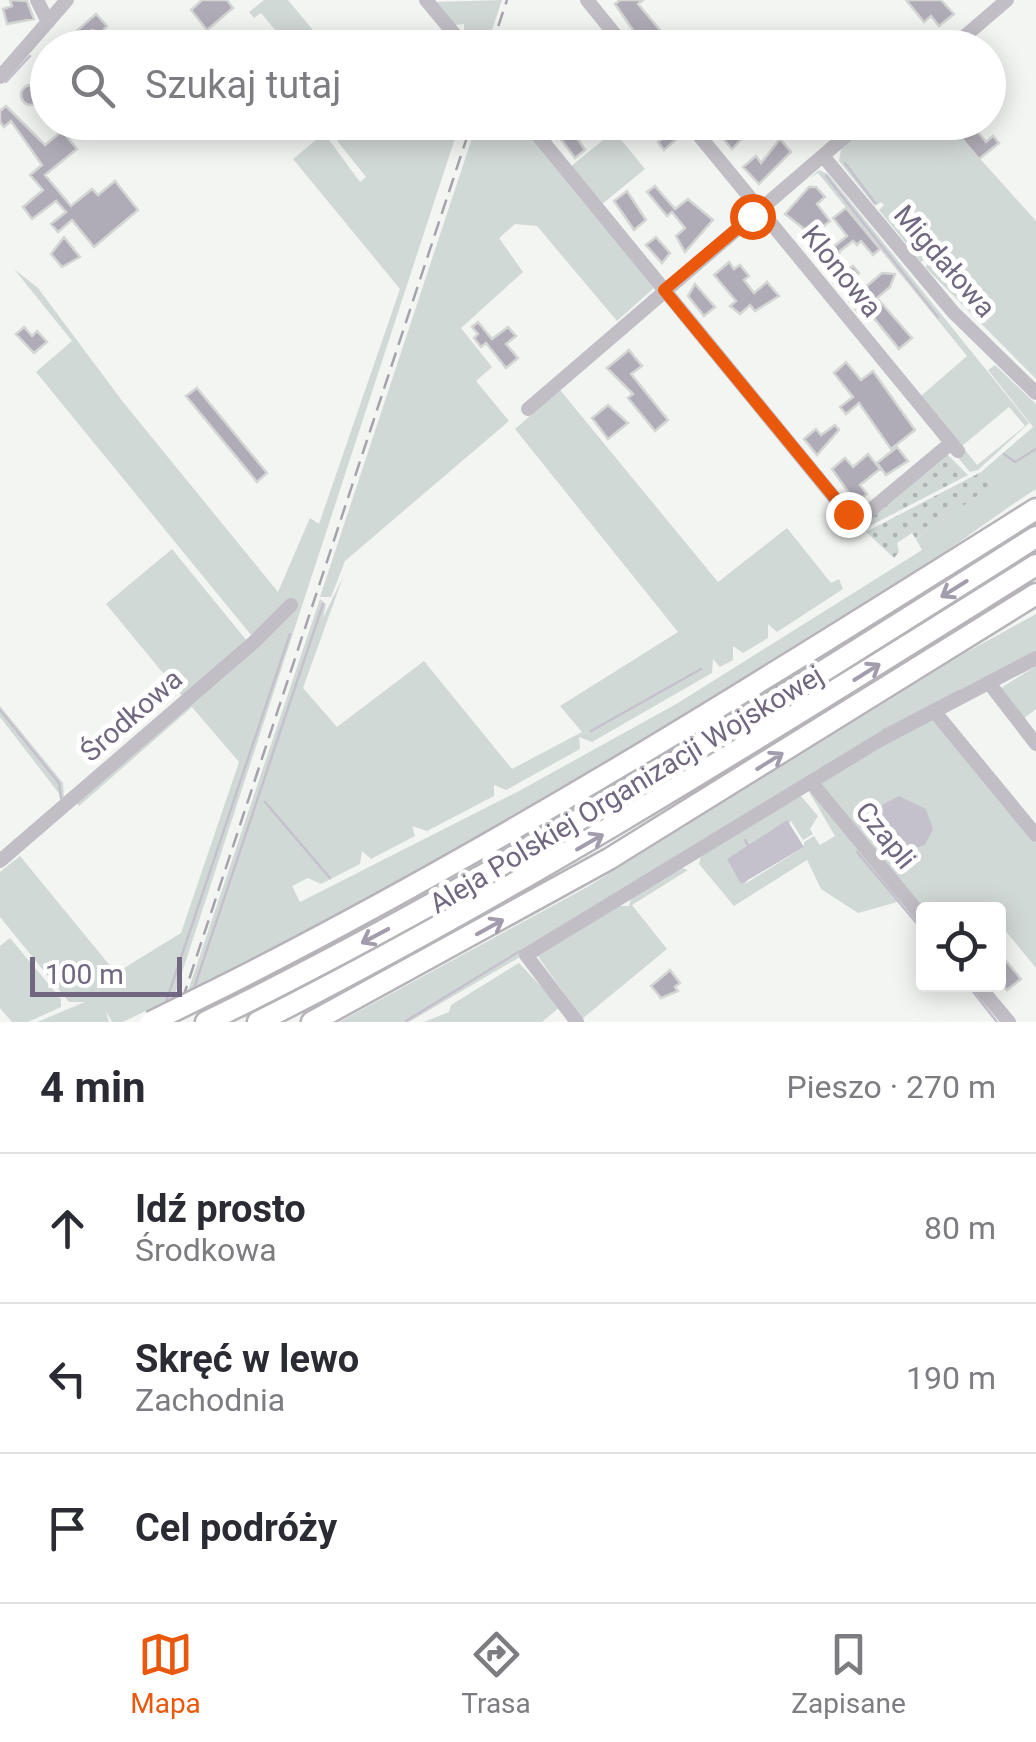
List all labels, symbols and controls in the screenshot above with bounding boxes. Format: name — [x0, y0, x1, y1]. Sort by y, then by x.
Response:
search box — [30, 30, 1006, 140]
icon: search — [65, 58, 120, 113]
text: Szukaj tutaj — [145, 63, 341, 107]
route start — [730, 194, 776, 240]
street label: Migdałowa — [887, 198, 1002, 324]
street label: Klonowa — [795, 219, 888, 324]
route end — [826, 492, 872, 538]
one-way arrow — [940, 579, 968, 599]
street label: Aleja Polskiej Organizacji Wojskowej — [424, 659, 829, 920]
street label: Środkowa — [74, 662, 189, 769]
one-way arrow — [852, 662, 880, 682]
one-way arrow — [755, 751, 784, 771]
street label: Czapli — [849, 795, 923, 875]
one-way arrow — [575, 832, 604, 852]
map controls — [916, 902, 1006, 992]
button: locate — [916, 902, 1006, 992]
one-way arrow — [475, 916, 505, 936]
one-way arrow — [360, 927, 390, 946]
scale bar — [30, 952, 182, 996]
text: 100 m — [45, 958, 124, 991]
text: 4 min — [40, 1063, 146, 1112]
text: Pieszo · 270 m — [786, 1068, 996, 1106]
text: Idź prosto — [135, 1187, 306, 1231]
icon: ahead — [40, 1201, 95, 1256]
text: 80 m — [924, 1209, 996, 1247]
text: Środkowa — [135, 1231, 277, 1269]
text: Skręć w lewo — [135, 1337, 359, 1381]
icon: left — [40, 1351, 95, 1406]
text: 190 m — [906, 1359, 996, 1397]
text: Zachodnia — [135, 1381, 285, 1419]
icon: arrive — [40, 1501, 95, 1556]
text: Cel podróży — [135, 1506, 337, 1550]
tab: Mapa — [130, 1627, 201, 1720]
tab: Trasa — [461, 1627, 531, 1720]
tab: Zapisane — [791, 1627, 906, 1720]

